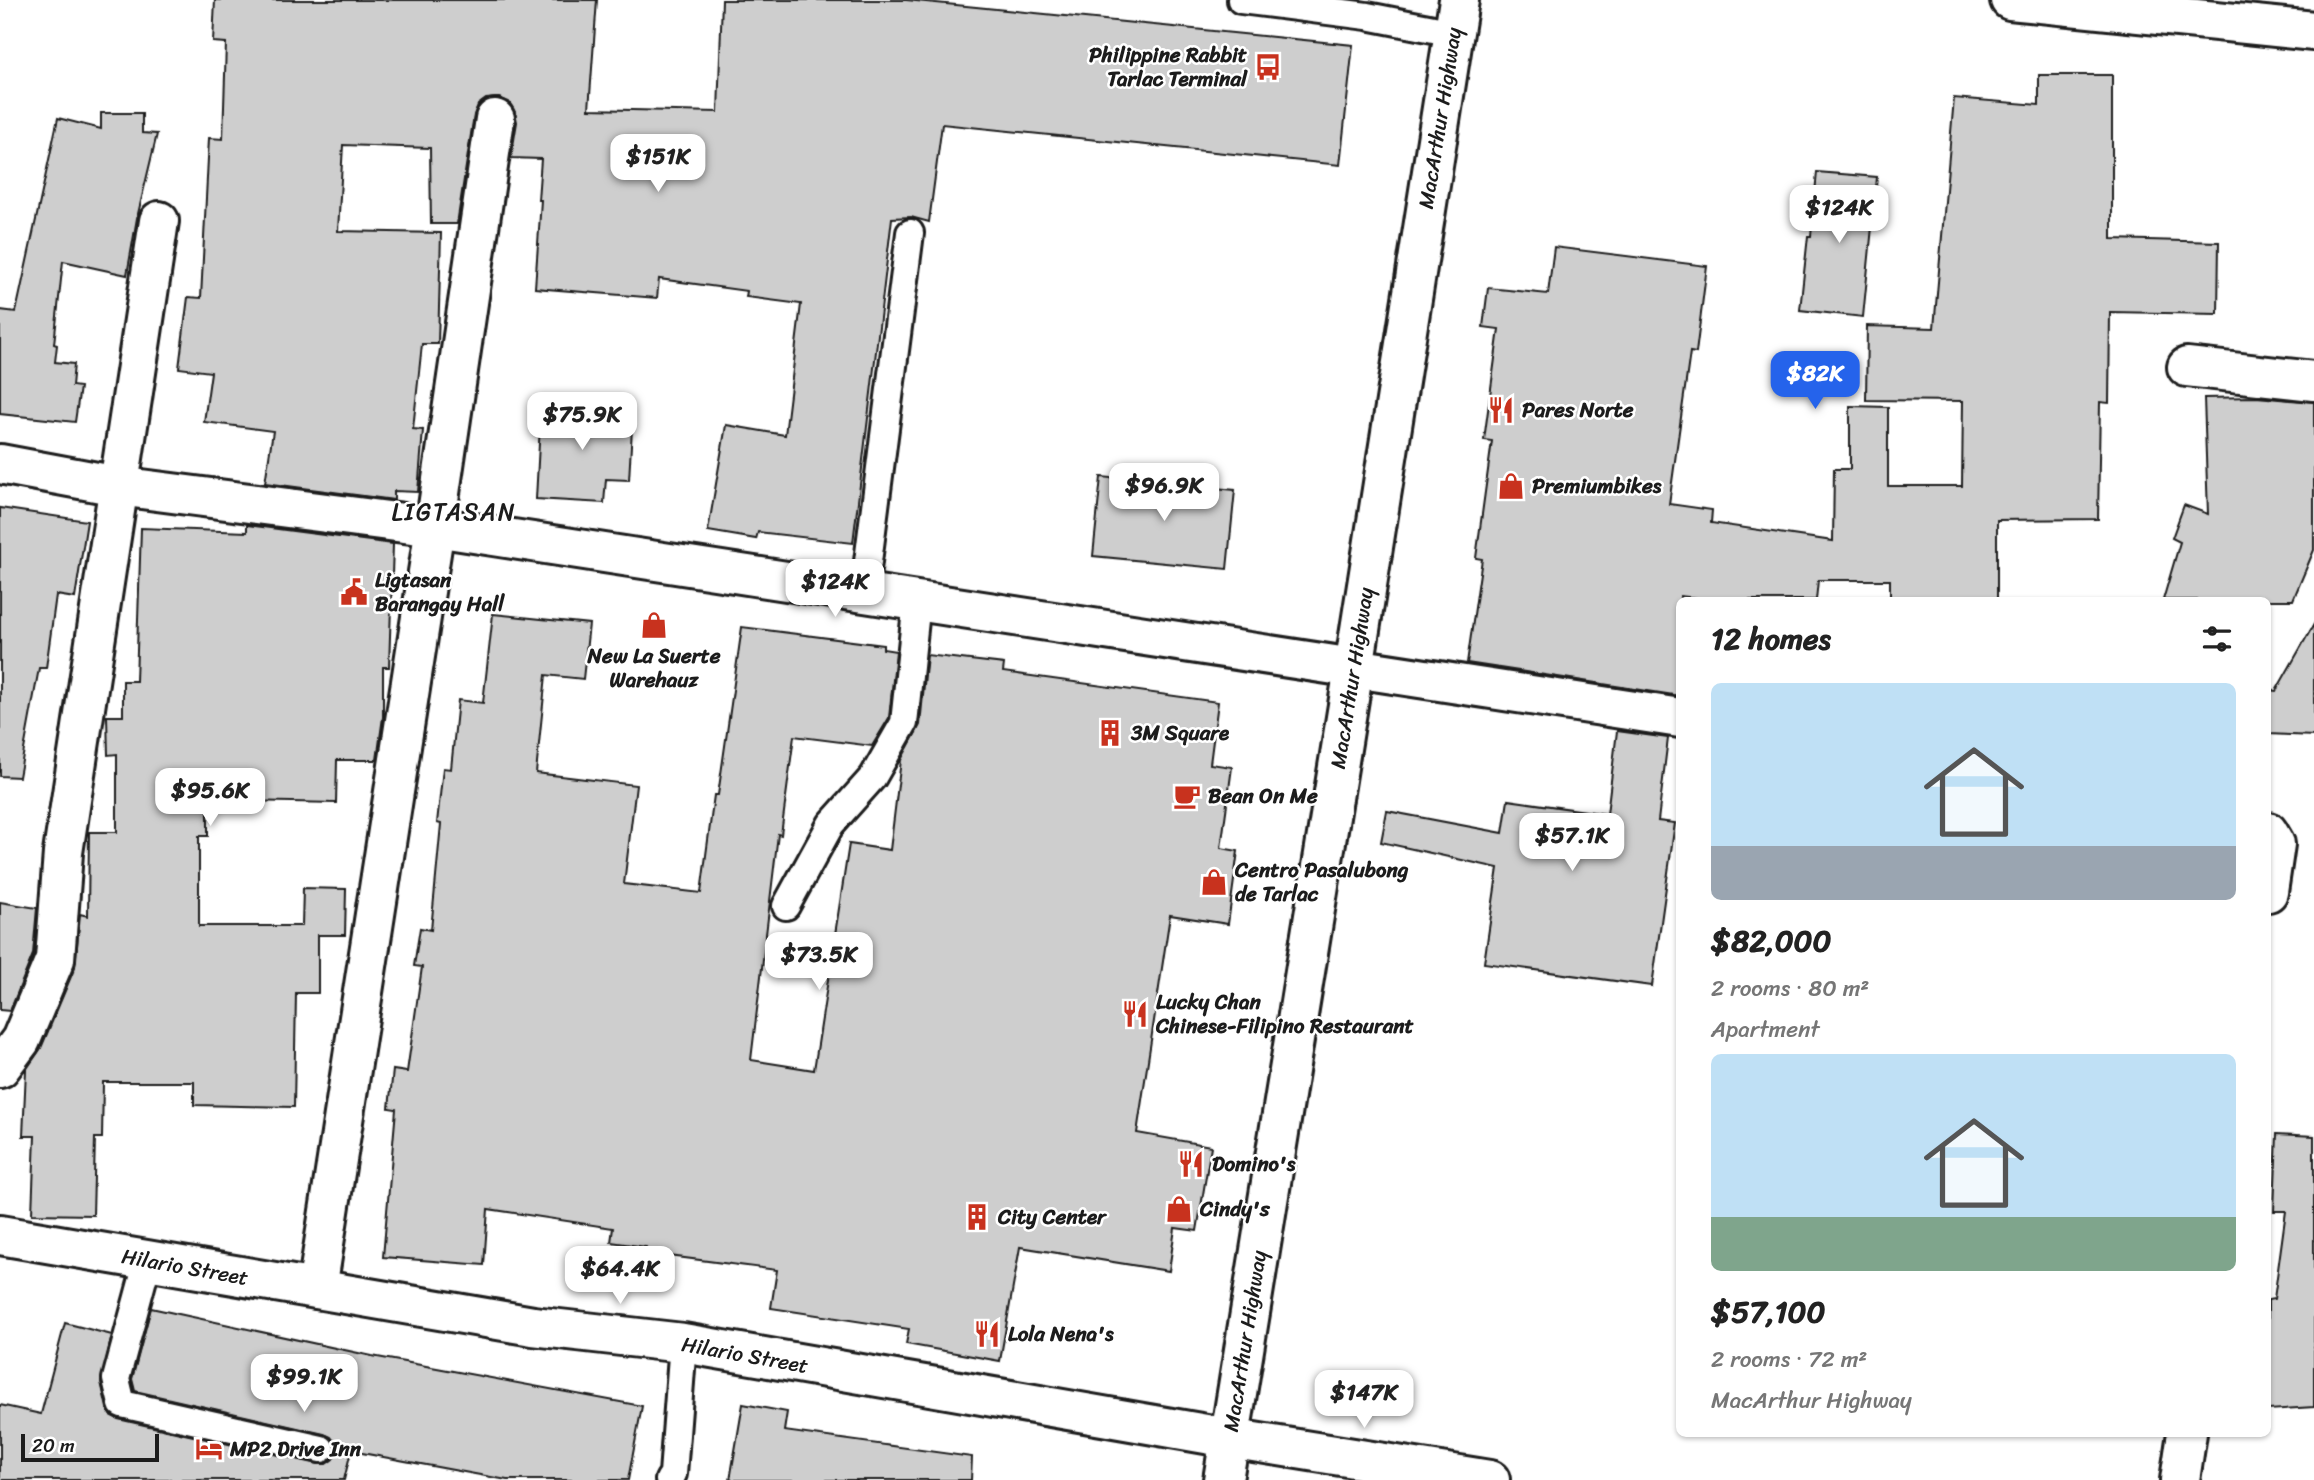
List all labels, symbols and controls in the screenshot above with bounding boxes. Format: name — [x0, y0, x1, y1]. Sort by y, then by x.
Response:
street label: MacArthur Highway — [1407, 24, 1473, 212]
place label: Philippine Rabbit Tarlac Terminal — [1089, 36, 1248, 98]
bus stop icon: Philippine Rabbit Tarlac Terminal — [1253, 52, 1283, 82]
pin: $151K — [609, 134, 707, 194]
text: $151K — [626, 136, 690, 177]
pin: $124K — [1790, 186, 1888, 245]
text: $124K — [1806, 187, 1872, 228]
pin: $82K — [1774, 352, 1856, 411]
text: $82K — [1787, 353, 1843, 394]
place label: Pares Norte — [1522, 391, 1634, 429]
pin: $75.9K — [525, 392, 639, 452]
text: $75.9K — [543, 394, 621, 435]
restaurant icon: Pares Norte — [1486, 395, 1516, 425]
pin: $96.9K — [1107, 463, 1221, 523]
text: $96.9K — [1125, 465, 1203, 506]
place label: Premiumbikes — [1532, 467, 1662, 505]
shop icon: Premiumbikes — [1496, 471, 1526, 501]
district label: LIGTASAN — [391, 491, 517, 533]
pin: $124K — [786, 560, 884, 619]
place label: Ligtasan Barangay Hall — [375, 561, 505, 623]
text: $124K — [802, 561, 868, 602]
public building icon: Ligtasan Barangay Hall — [339, 577, 369, 607]
street label: MacArthur Highway — [1319, 584, 1385, 772]
shop icon: New La Suerte Warehauz — [639, 610, 669, 640]
text: 12 homes — [1711, 612, 1831, 666]
icon: filters — [2198, 620, 2236, 658]
place label: New La Suerte Warehauz — [587, 637, 721, 699]
place label: 3M Square — [1130, 714, 1230, 752]
building icon: 3M Square — [1095, 718, 1125, 748]
icon: home — [1911, 729, 2037, 855]
pin: $95.6K — [153, 768, 267, 828]
text: $95.6K — [171, 770, 249, 811]
place label: Bean On Me — [1208, 777, 1318, 815]
cafe icon: Bean On Me — [1172, 781, 1202, 811]
pin: $57.1K — [1515, 814, 1629, 873]
text: $57.1K — [1535, 815, 1609, 856]
place label: Centro Pasalubong de Tarlac — [1234, 851, 1409, 913]
shop icon: Centro Pasalubong de Tarlac — [1199, 867, 1229, 897]
text: $82,000 — [1711, 914, 1832, 968]
pin: $73.5K — [762, 932, 876, 992]
text: $73.5K — [781, 934, 857, 975]
text: 2 rooms · 80 m² — [1711, 968, 1869, 1009]
place label: Lucky Chan Chinese-Filipino Restaurant — [1155, 983, 1415, 1045]
restaurant icon: Lucky Chan Chinese-Filipino Restaurant — [1120, 999, 1150, 1029]
text: Apartment — [1711, 1009, 1820, 1050]
icon: home — [1911, 1100, 2037, 1226]
place label: Domino's — [1212, 1145, 1296, 1183]
restaurant icon: Domino's — [1176, 1149, 1206, 1179]
place label: Cindy's — [1199, 1190, 1271, 1228]
shop icon: Cindy's — [1164, 1194, 1194, 1224]
place label: City Center — [997, 1198, 1108, 1236]
building icon: City Center — [962, 1202, 992, 1232]
street label: Hilario Street — [119, 1237, 251, 1297]
pin: $64.4K — [563, 1246, 677, 1306]
street label: MacArthur Highway — [1212, 1247, 1278, 1435]
text: $64.4K — [581, 1248, 659, 1289]
text: $57,100 — [1711, 1285, 1826, 1339]
place label: Lola Nena's — [1008, 1315, 1114, 1353]
restaurant icon: Lola Nena's — [972, 1319, 1002, 1349]
street label: Hilario Street — [679, 1325, 811, 1385]
text: 2 rooms · 72 m² — [1711, 1339, 1867, 1380]
pin: $99.1K — [247, 1354, 361, 1414]
text: $99.1K — [267, 1356, 341, 1397]
pin: $147K — [1315, 1370, 1413, 1430]
text: $147K — [1331, 1372, 1397, 1413]
text: MacArthur Highway — [1711, 1380, 1912, 1421]
text: 20 m — [32, 1429, 75, 1462]
place label: MP2 Drive Inn — [229, 1430, 362, 1468]
scale bar — [21, 1431, 159, 1463]
hotel icon: MP2 Drive Inn — [194, 1434, 224, 1464]

